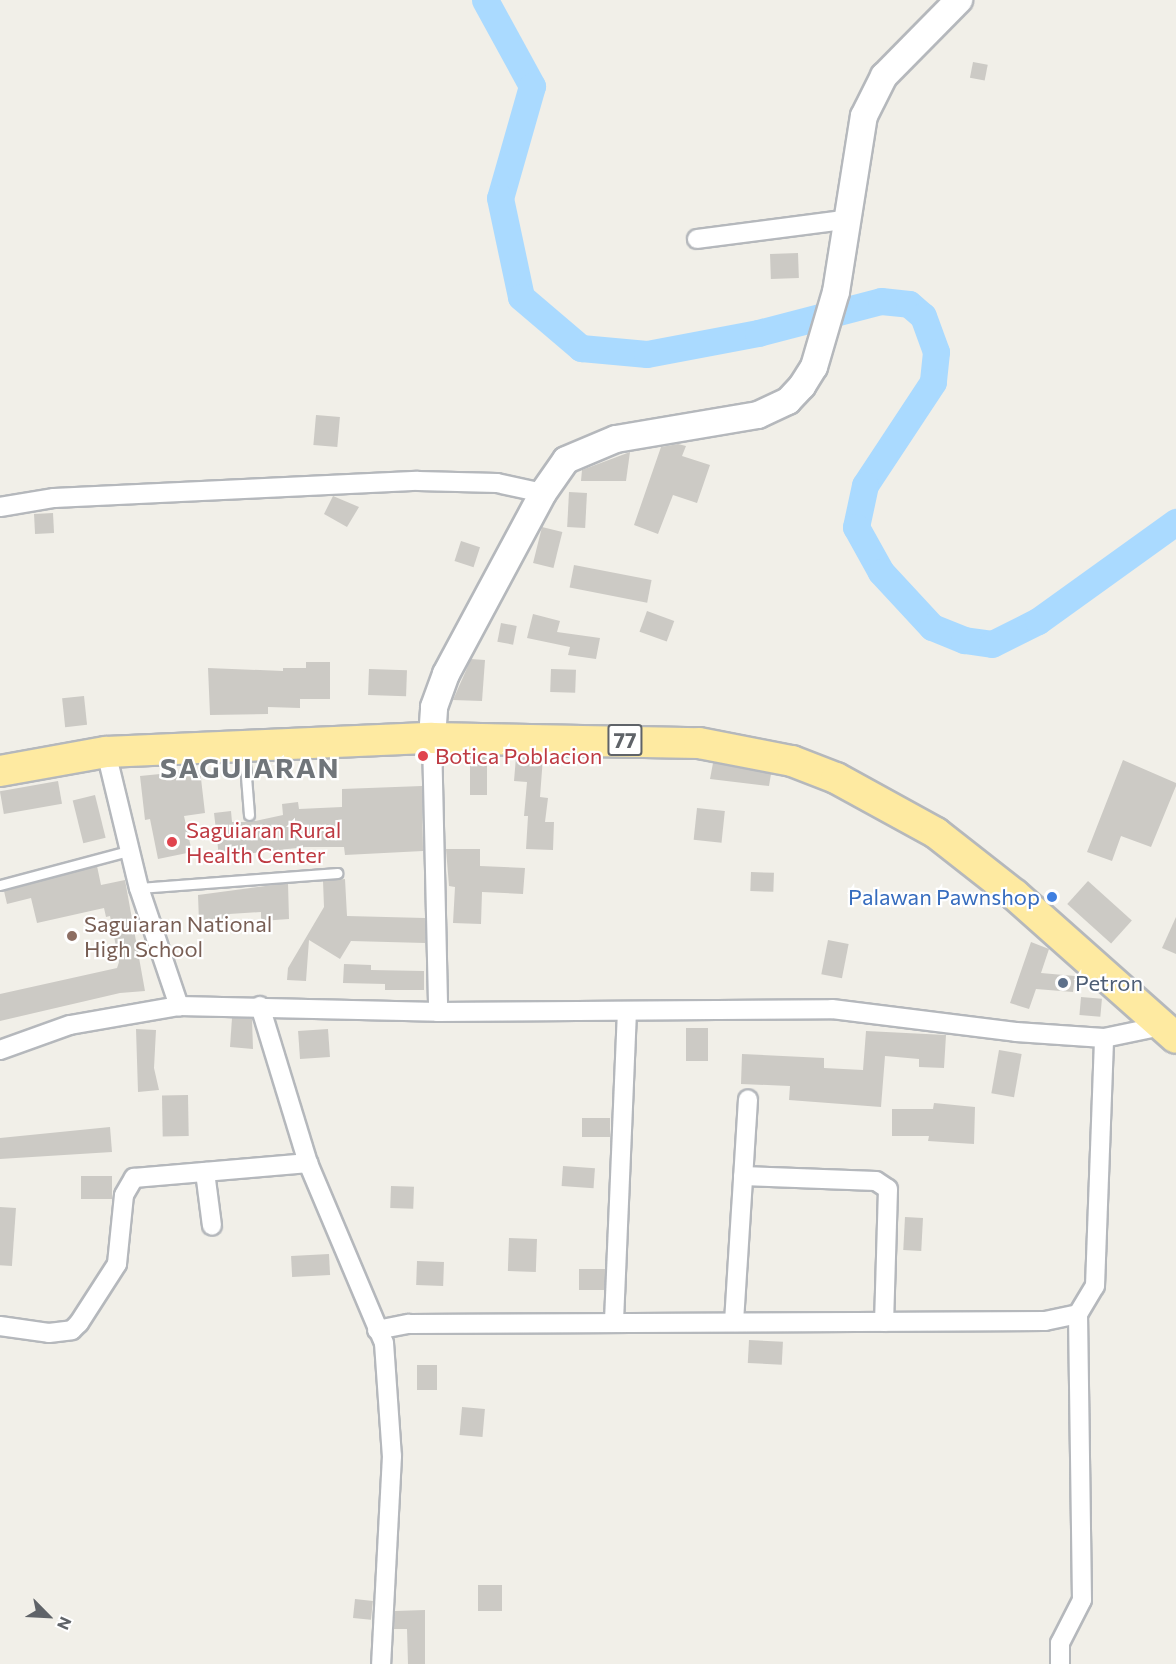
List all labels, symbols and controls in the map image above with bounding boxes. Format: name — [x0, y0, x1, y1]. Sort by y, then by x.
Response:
road number: 77 — [607, 722, 643, 758]
place label: Botica Poblacion — [435, 743, 602, 769]
marker: Botica Poblacion — [416, 749, 430, 763]
district label: SAGUIARAN — [160, 750, 340, 784]
place label: Saguiaran Rural Health Center — [186, 816, 341, 867]
marker: Saguiaran Rural Health Center — [163, 833, 181, 851]
place label: Palawan Pawnshop — [848, 884, 1040, 910]
marker: Palawan Pawnshop — [1045, 890, 1059, 904]
place label: Saguiaran National High School — [84, 910, 272, 962]
marker: Saguiaran National High School — [65, 929, 79, 943]
place label: Petron — [1075, 970, 1143, 996]
marker: Petron — [1056, 976, 1070, 990]
north arrow — [18, 1586, 78, 1646]
text: N — [54, 1614, 76, 1633]

